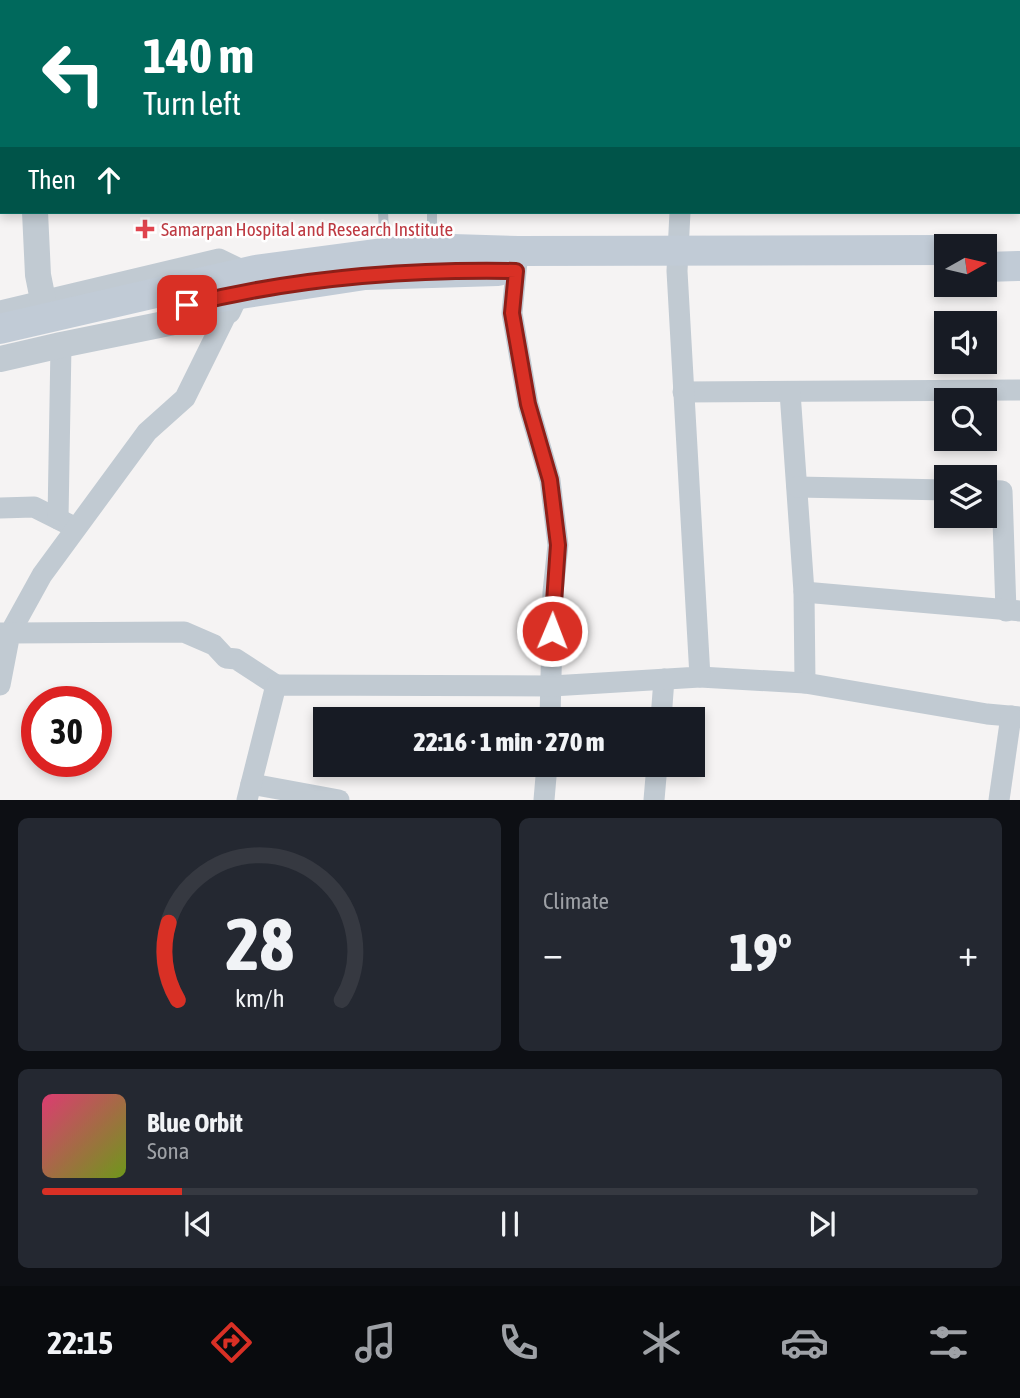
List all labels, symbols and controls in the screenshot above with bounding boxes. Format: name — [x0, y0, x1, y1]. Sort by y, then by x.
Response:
text: 140 m — [143, 27, 254, 83]
icon: left — [28, 28, 119, 119]
text: Turn left — [143, 85, 241, 122]
icon: ahead — [90, 161, 128, 199]
text: Then — [28, 165, 76, 195]
place label: Samarpan Hospital and Research Institute — [161, 218, 453, 240]
marker: Samarpan Hospital and Research Institute — [135, 219, 155, 239]
north arrow — [934, 234, 998, 298]
map controls — [934, 234, 997, 528]
pin — [157, 275, 217, 335]
icon: arrive — [168, 286, 206, 324]
button: sound — [934, 311, 997, 374]
button: search — [934, 388, 997, 451]
button: layers — [934, 465, 997, 528]
position arrow — [515, 594, 589, 668]
speed limit sign: 30 — [21, 686, 112, 777]
text: 22:16 · 1 min · 270 m — [414, 727, 604, 757]
text: Climate — [543, 888, 609, 914]
text: 28 — [225, 903, 294, 986]
text: 19° — [729, 922, 792, 982]
text: − — [543, 931, 563, 974]
text: + — [958, 931, 978, 974]
text: km/h — [235, 984, 284, 1012]
text: Blue Orbit — [147, 1108, 243, 1138]
text: Sona — [147, 1138, 189, 1164]
icon: previous — [179, 1205, 217, 1243]
icon: pause — [491, 1205, 529, 1243]
icon: next — [803, 1205, 841, 1243]
icon: directions — [207, 1318, 256, 1367]
icon: music — [351, 1318, 400, 1367]
icon: phone — [494, 1318, 543, 1367]
icon: climate — [637, 1318, 686, 1367]
icon: car — [780, 1318, 829, 1367]
icon: filters — [924, 1318, 973, 1367]
text: 22:15 — [47, 1324, 113, 1361]

